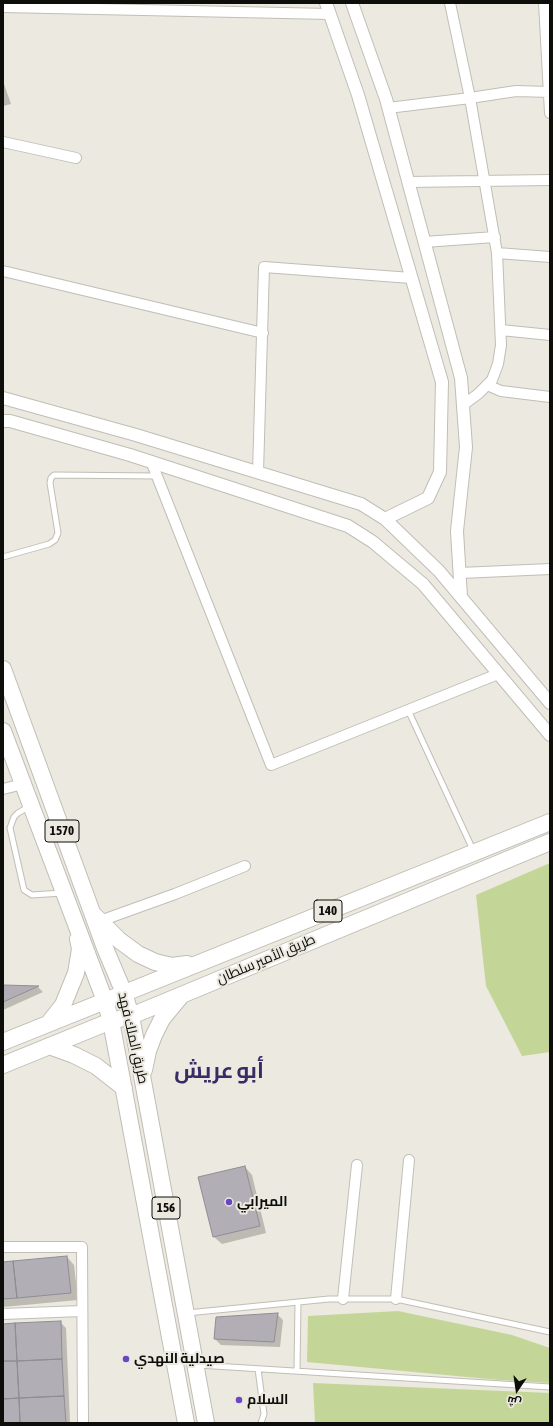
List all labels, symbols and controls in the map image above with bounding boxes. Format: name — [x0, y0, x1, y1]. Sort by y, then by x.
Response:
road number: 1570 — [45, 820, 79, 842]
road number: 140 — [314, 900, 342, 922]
street label: طريق الأمير سلطان — [214, 931, 318, 987]
street label: طريق الملك فهد — [114, 990, 152, 1086]
district label: أبو عريش — [174, 1058, 264, 1084]
place label: الميرابي — [237, 1194, 288, 1210]
road number: 156 — [152, 1197, 180, 1219]
marker: الميرابي — [224, 1197, 234, 1207]
place label: صيدلية النهدي — [134, 1351, 225, 1367]
marker: صيدلية النهدي — [121, 1354, 131, 1364]
north arrow — [497, 1370, 537, 1410]
place label: السلام — [247, 1392, 288, 1408]
text: ش — [506, 1394, 523, 1409]
marker: السلام — [234, 1395, 244, 1405]

